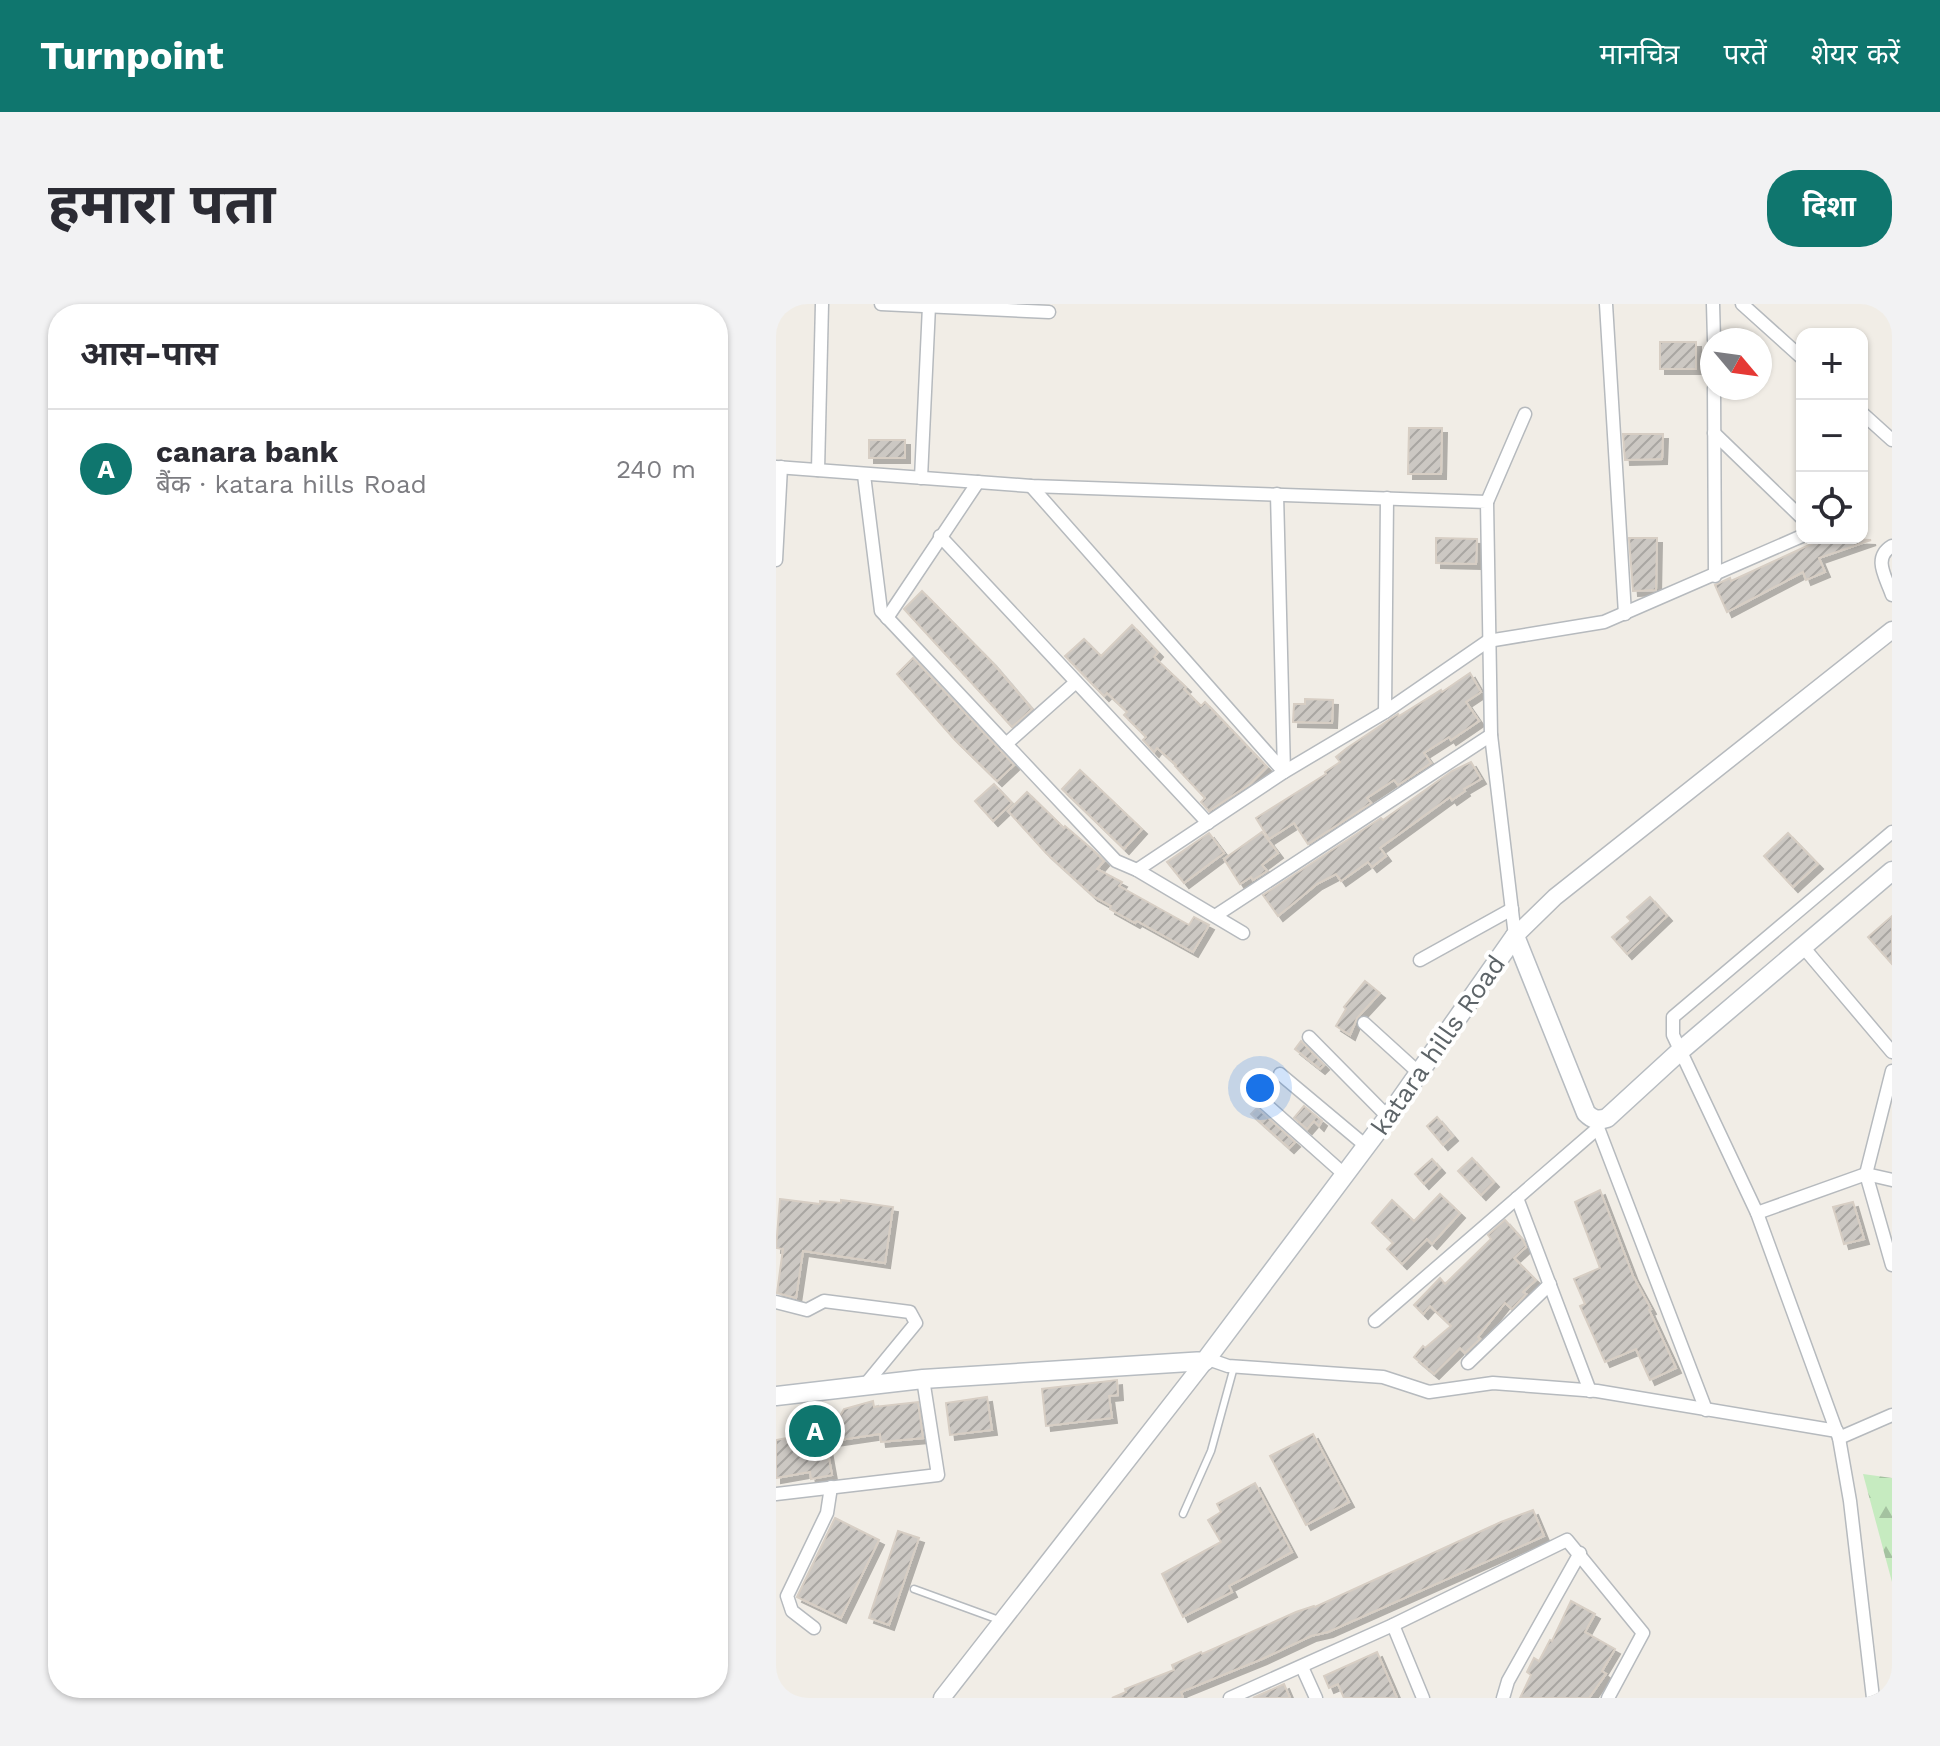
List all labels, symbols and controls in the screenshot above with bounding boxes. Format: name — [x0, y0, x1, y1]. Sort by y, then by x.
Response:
text: Turnpoint — [40, 34, 224, 78]
text: मानचित्र — [1599, 38, 1679, 71]
text: परतें — [1723, 38, 1767, 71]
text: शेयर करें — [1811, 38, 1900, 71]
button: दिशा — [1767, 170, 1892, 247]
text: हमारा पता — [48, 171, 275, 237]
north arrow — [1700, 328, 1772, 400]
map controls — [1796, 328, 1868, 544]
button: + — [1796, 328, 1868, 400]
text: आस-पास — [80, 333, 218, 373]
button: − — [1796, 400, 1868, 472]
text: canara bank — [156, 434, 338, 469]
text: A — [97, 454, 115, 484]
text: 240 m — [616, 454, 696, 484]
text: बैंक · katara hills Road — [156, 469, 427, 499]
button: locate — [1796, 472, 1868, 544]
street label: katara hills Road — [1365, 949, 1511, 1141]
your location — [1240, 1068, 1280, 1108]
pin: A — [789, 1401, 841, 1461]

